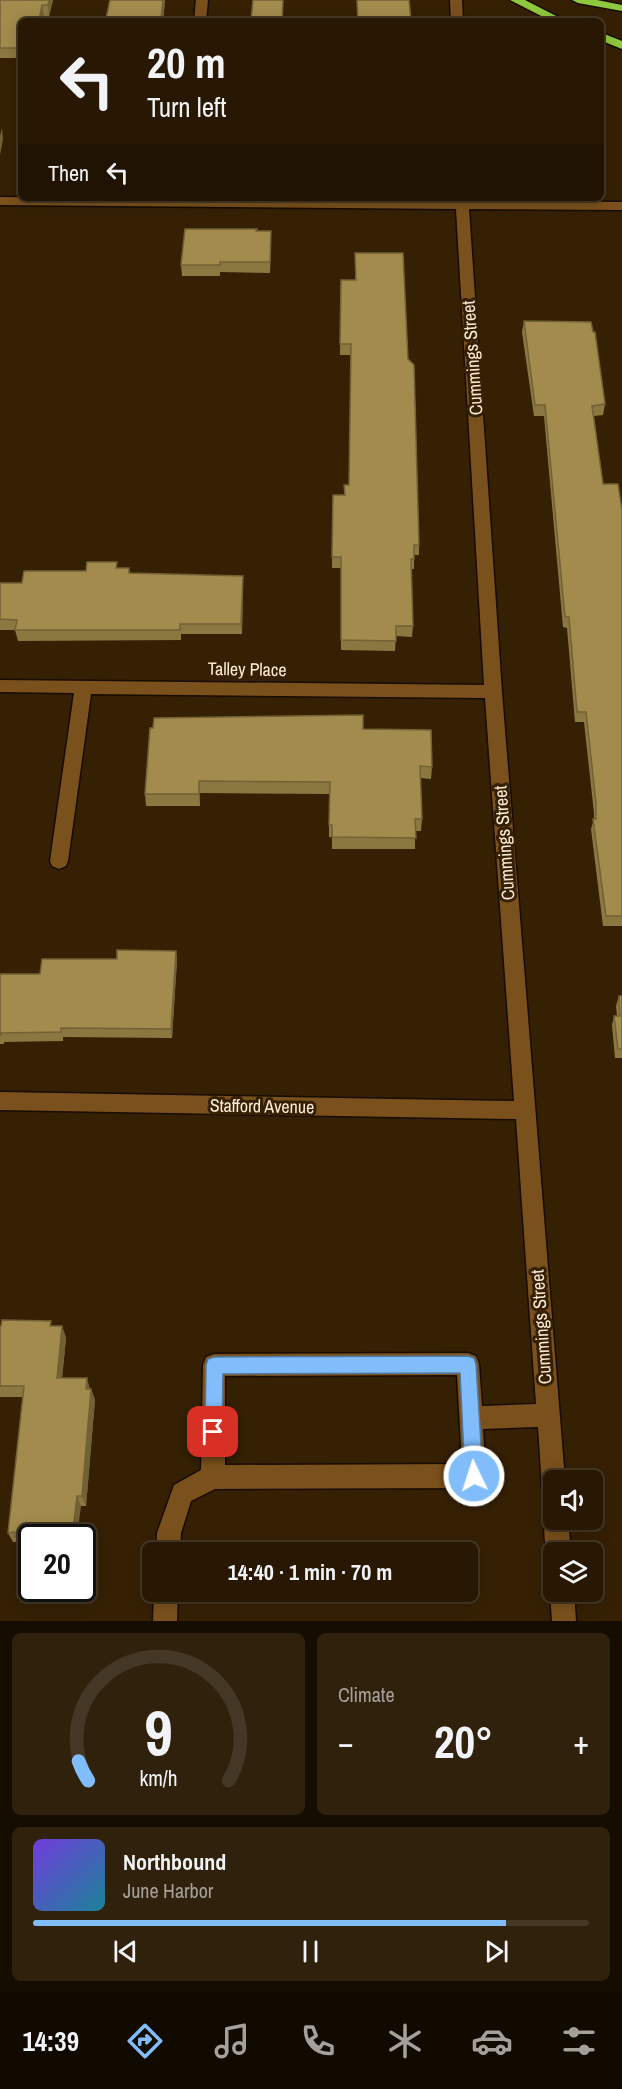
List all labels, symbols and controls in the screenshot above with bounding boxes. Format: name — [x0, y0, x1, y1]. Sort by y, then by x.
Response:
text: 20 m — [147, 35, 226, 91]
icon: left — [48, 42, 126, 120]
text: Turn left — [147, 89, 226, 125]
icon: left — [101, 156, 134, 189]
text: Then — [48, 158, 89, 188]
street label: Cummings Street — [456, 300, 488, 416]
street label: Talley Place — [207, 656, 287, 682]
street label: Cummings Street — [488, 785, 520, 901]
street label: Stafford Avenue — [210, 1093, 314, 1119]
street label: Cummings Street — [525, 1269, 557, 1385]
pin — [187, 1406, 238, 1457]
icon: arrive — [196, 1415, 229, 1448]
position arrow — [442, 1444, 506, 1508]
map controls — [543, 1470, 603, 1602]
button: sound — [543, 1470, 603, 1530]
speed limit sign: 20 — [18, 1524, 96, 1602]
button: layers — [543, 1542, 603, 1602]
text: 14:40 · 1 min · 70 m — [228, 1557, 392, 1587]
text: Climate — [338, 1681, 395, 1708]
text: 9 — [144, 1690, 173, 1774]
text: 20° — [434, 1711, 493, 1772]
text: − — [338, 1720, 354, 1764]
text: + — [573, 1720, 589, 1764]
text: km/h — [139, 1764, 178, 1793]
text: Northbound — [123, 1847, 226, 1877]
text: June Harbor — [123, 1877, 213, 1904]
icon: previous — [109, 1935, 142, 1968]
icon: pause — [294, 1935, 327, 1968]
icon: next — [480, 1935, 513, 1968]
icon: directions — [124, 2020, 166, 2062]
icon: music — [211, 2020, 253, 2062]
icon: phone — [297, 2020, 339, 2062]
icon: climate — [384, 2020, 426, 2062]
icon: car — [471, 2020, 513, 2062]
icon: filters — [558, 2020, 600, 2062]
text: 14:39 — [22, 2023, 79, 2059]

